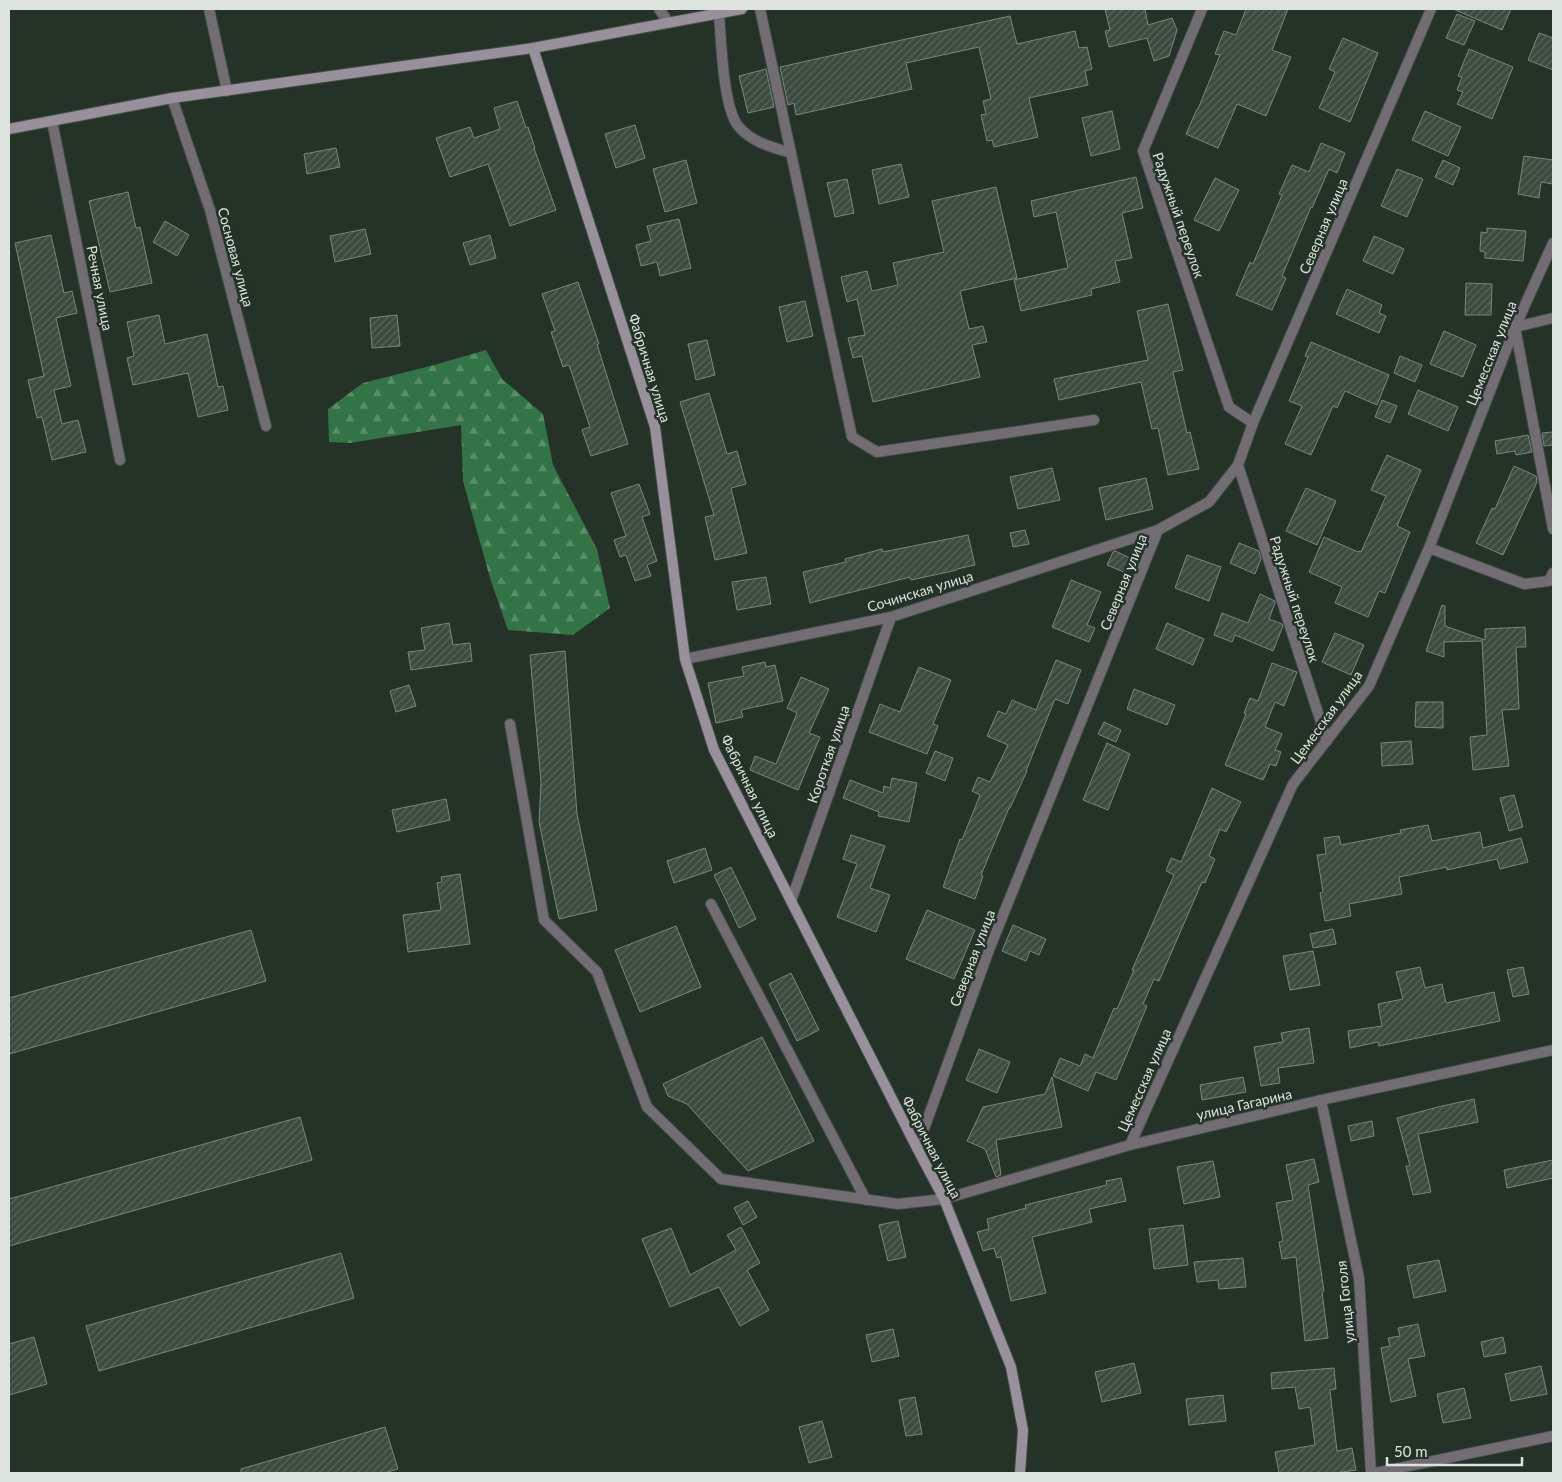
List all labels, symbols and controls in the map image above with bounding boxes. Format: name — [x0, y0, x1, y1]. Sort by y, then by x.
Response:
street label: Радужный переулок — [1150, 150, 1209, 281]
street label: Северная улица — [1295, 176, 1351, 276]
street label: Сосновая улица — [215, 205, 257, 309]
street label: Речная улица — [83, 244, 117, 332]
street label: Цемесская улица — [1462, 298, 1520, 408]
street label: Фабричная улица — [625, 312, 675, 424]
street label: Северная улица — [1096, 531, 1150, 633]
street label: Радужный переулок — [1267, 534, 1324, 665]
street label: Сочинская улица — [865, 567, 975, 615]
street label: Цемесская улица — [1286, 667, 1366, 767]
street label: Короткая улица — [803, 703, 853, 805]
street label: Фабричная улица — [718, 732, 782, 840]
street label: Северная улица — [946, 907, 998, 1009]
street label: Цемесская улица — [1114, 1026, 1174, 1134]
street label: улица Гагарина — [1195, 1085, 1294, 1123]
street label: Фабричная улица — [899, 1093, 965, 1201]
street label: улица Гоголя — [1332, 1260, 1358, 1344]
scale bar — [1387, 1434, 1522, 1466]
text: 50 m — [1394, 1442, 1428, 1460]

